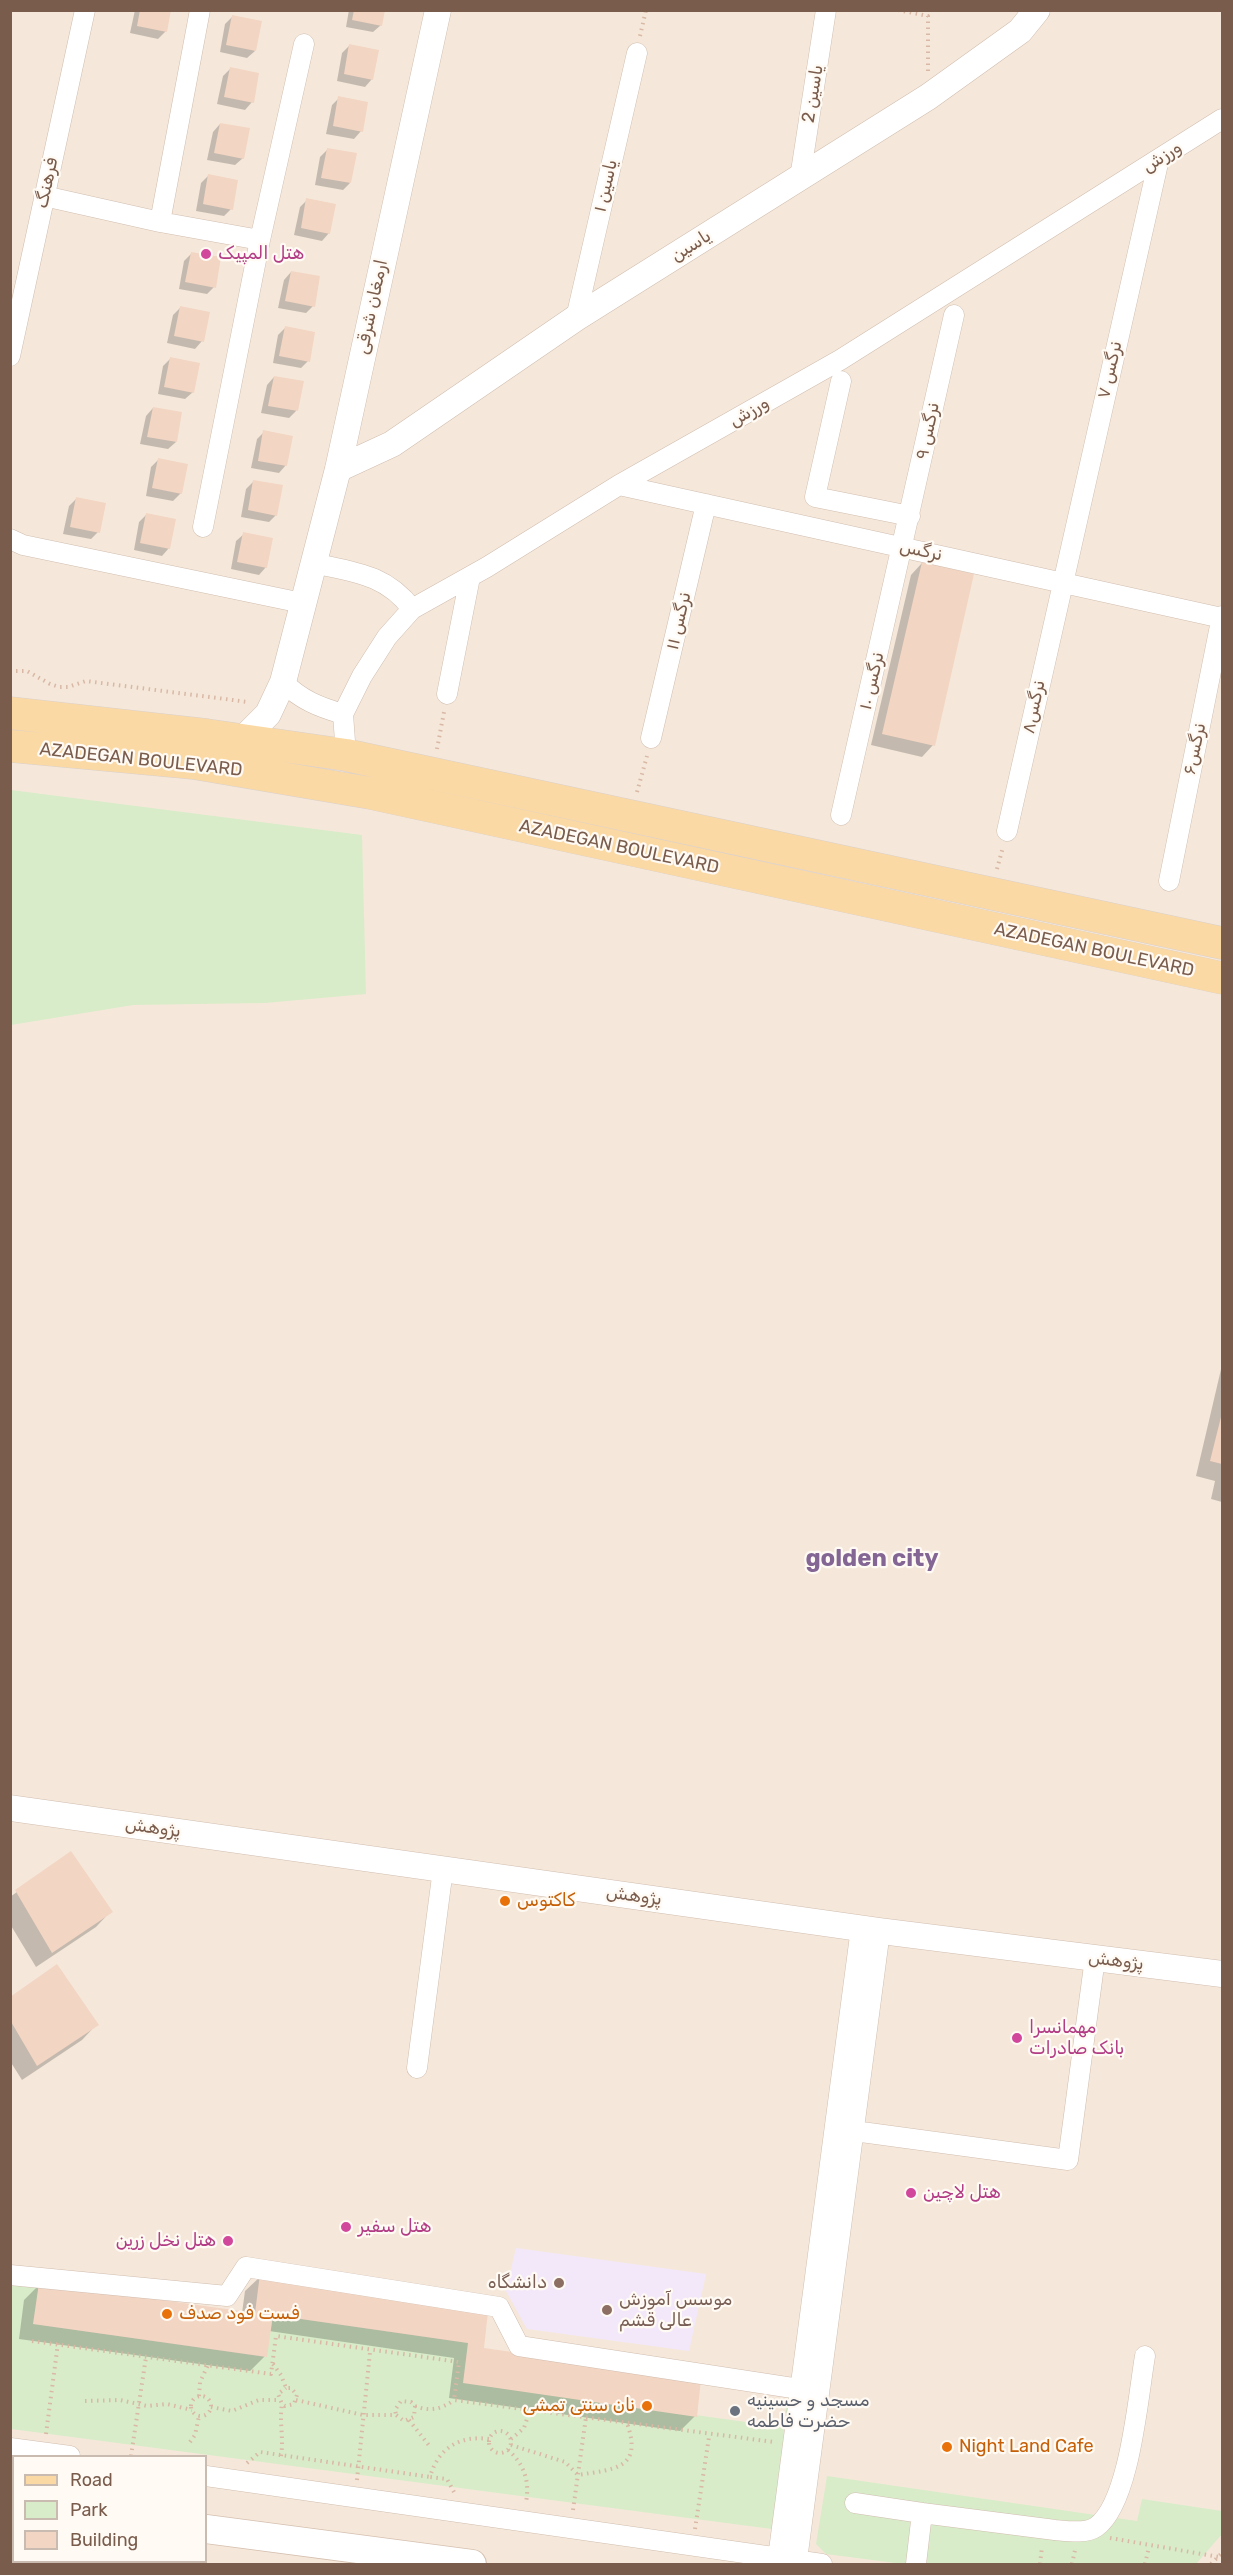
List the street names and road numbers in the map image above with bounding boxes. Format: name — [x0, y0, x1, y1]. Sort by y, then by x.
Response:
street label: یاسین 2 — [798, 64, 828, 124]
street label: ورزش — [1138, 137, 1186, 177]
street label: فرهنگ — [31, 156, 63, 210]
street label: یاسین ۱ — [589, 158, 623, 214]
street label: یاسین — [667, 225, 715, 267]
street label: ارمغان شرقی — [351, 258, 393, 356]
street label: نرگس ۷ — [1093, 339, 1127, 401]
street label: ورزش — [725, 392, 773, 432]
street label: نرگس ۹ — [911, 400, 945, 462]
street label: نرگس — [898, 536, 944, 566]
street label: نرگس ۱۱ — [662, 590, 696, 652]
street label: نرگس ۱۰ — [855, 650, 889, 712]
street label: نرگس۸ — [1018, 678, 1050, 736]
street label: نرگس۶ — [1179, 721, 1211, 777]
street label: AZADEGAN BOULEVARD — [38, 739, 244, 781]
street label: AZADEGAN BOULEVARD — [517, 815, 721, 879]
street label: AZADEGAN BOULEVARD — [992, 918, 1196, 982]
street label: پژوهش — [124, 1813, 182, 1843]
street label: پژوهش — [605, 1881, 663, 1911]
street label: پژوهش — [1087, 1947, 1145, 1975]

